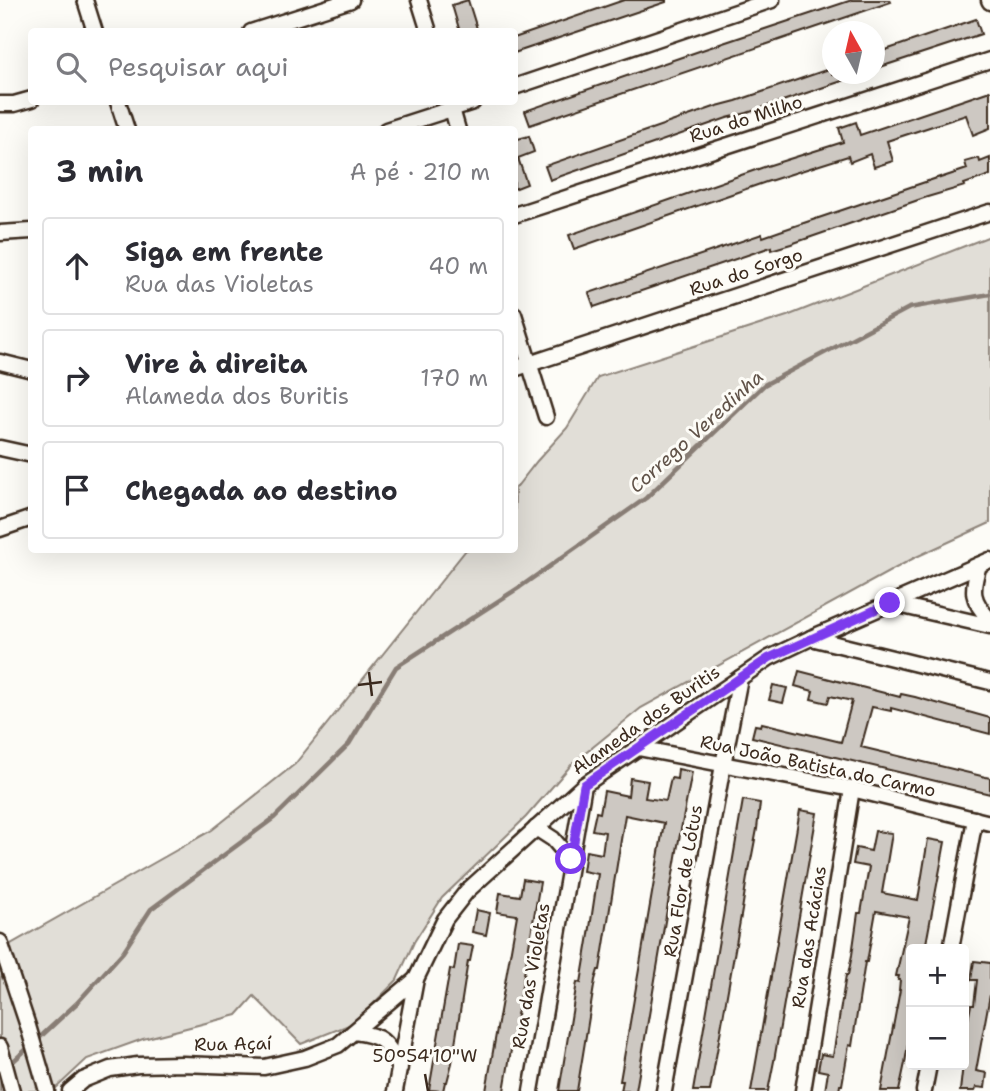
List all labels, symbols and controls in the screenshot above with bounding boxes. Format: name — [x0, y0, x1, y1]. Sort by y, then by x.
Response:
north arrow — [822, 21, 885, 84]
search box — [28, 28, 518, 105]
icon: search — [52, 48, 90, 86]
text: Pesquisar aqui — [108, 49, 289, 84]
street label: Rua do Milho — [687, 89, 805, 149]
text: 3 min — [56, 151, 143, 192]
text: A pé · 210 m — [350, 157, 490, 187]
text: Siga em frente — [125, 234, 324, 269]
street label: Rua do Sorgo — [686, 242, 806, 302]
icon: ahead — [58, 247, 96, 285]
text: 40 m — [428, 251, 488, 281]
text: Rua das Violetas — [125, 269, 314, 299]
text: Vire à direita — [125, 346, 307, 381]
icon: right — [58, 359, 96, 397]
text: 170 m — [420, 363, 488, 393]
water label: Corrego Veredinha — [624, 364, 769, 498]
text: Alameda dos Buritis — [125, 381, 349, 411]
icon: arrive — [58, 471, 96, 509]
text: Chegada ao destino — [125, 473, 398, 508]
route end — [874, 587, 905, 618]
street label: Alameda dos Buritis — [567, 660, 725, 780]
street label: Rua João Batista do Carmo — [698, 729, 938, 803]
street label: Rua Flor de Lótus — [658, 803, 708, 959]
route start — [555, 843, 586, 874]
street label: Rua das Acácias — [786, 864, 832, 1010]
street label: Rua das Violetas — [506, 901, 556, 1051]
map controls — [906, 944, 969, 1070]
button: + — [906, 944, 969, 1007]
button: − — [906, 1007, 969, 1070]
street label: Rua Açaí — [194, 1031, 272, 1057]
text: 50°54'10"W — [373, 1044, 477, 1068]

